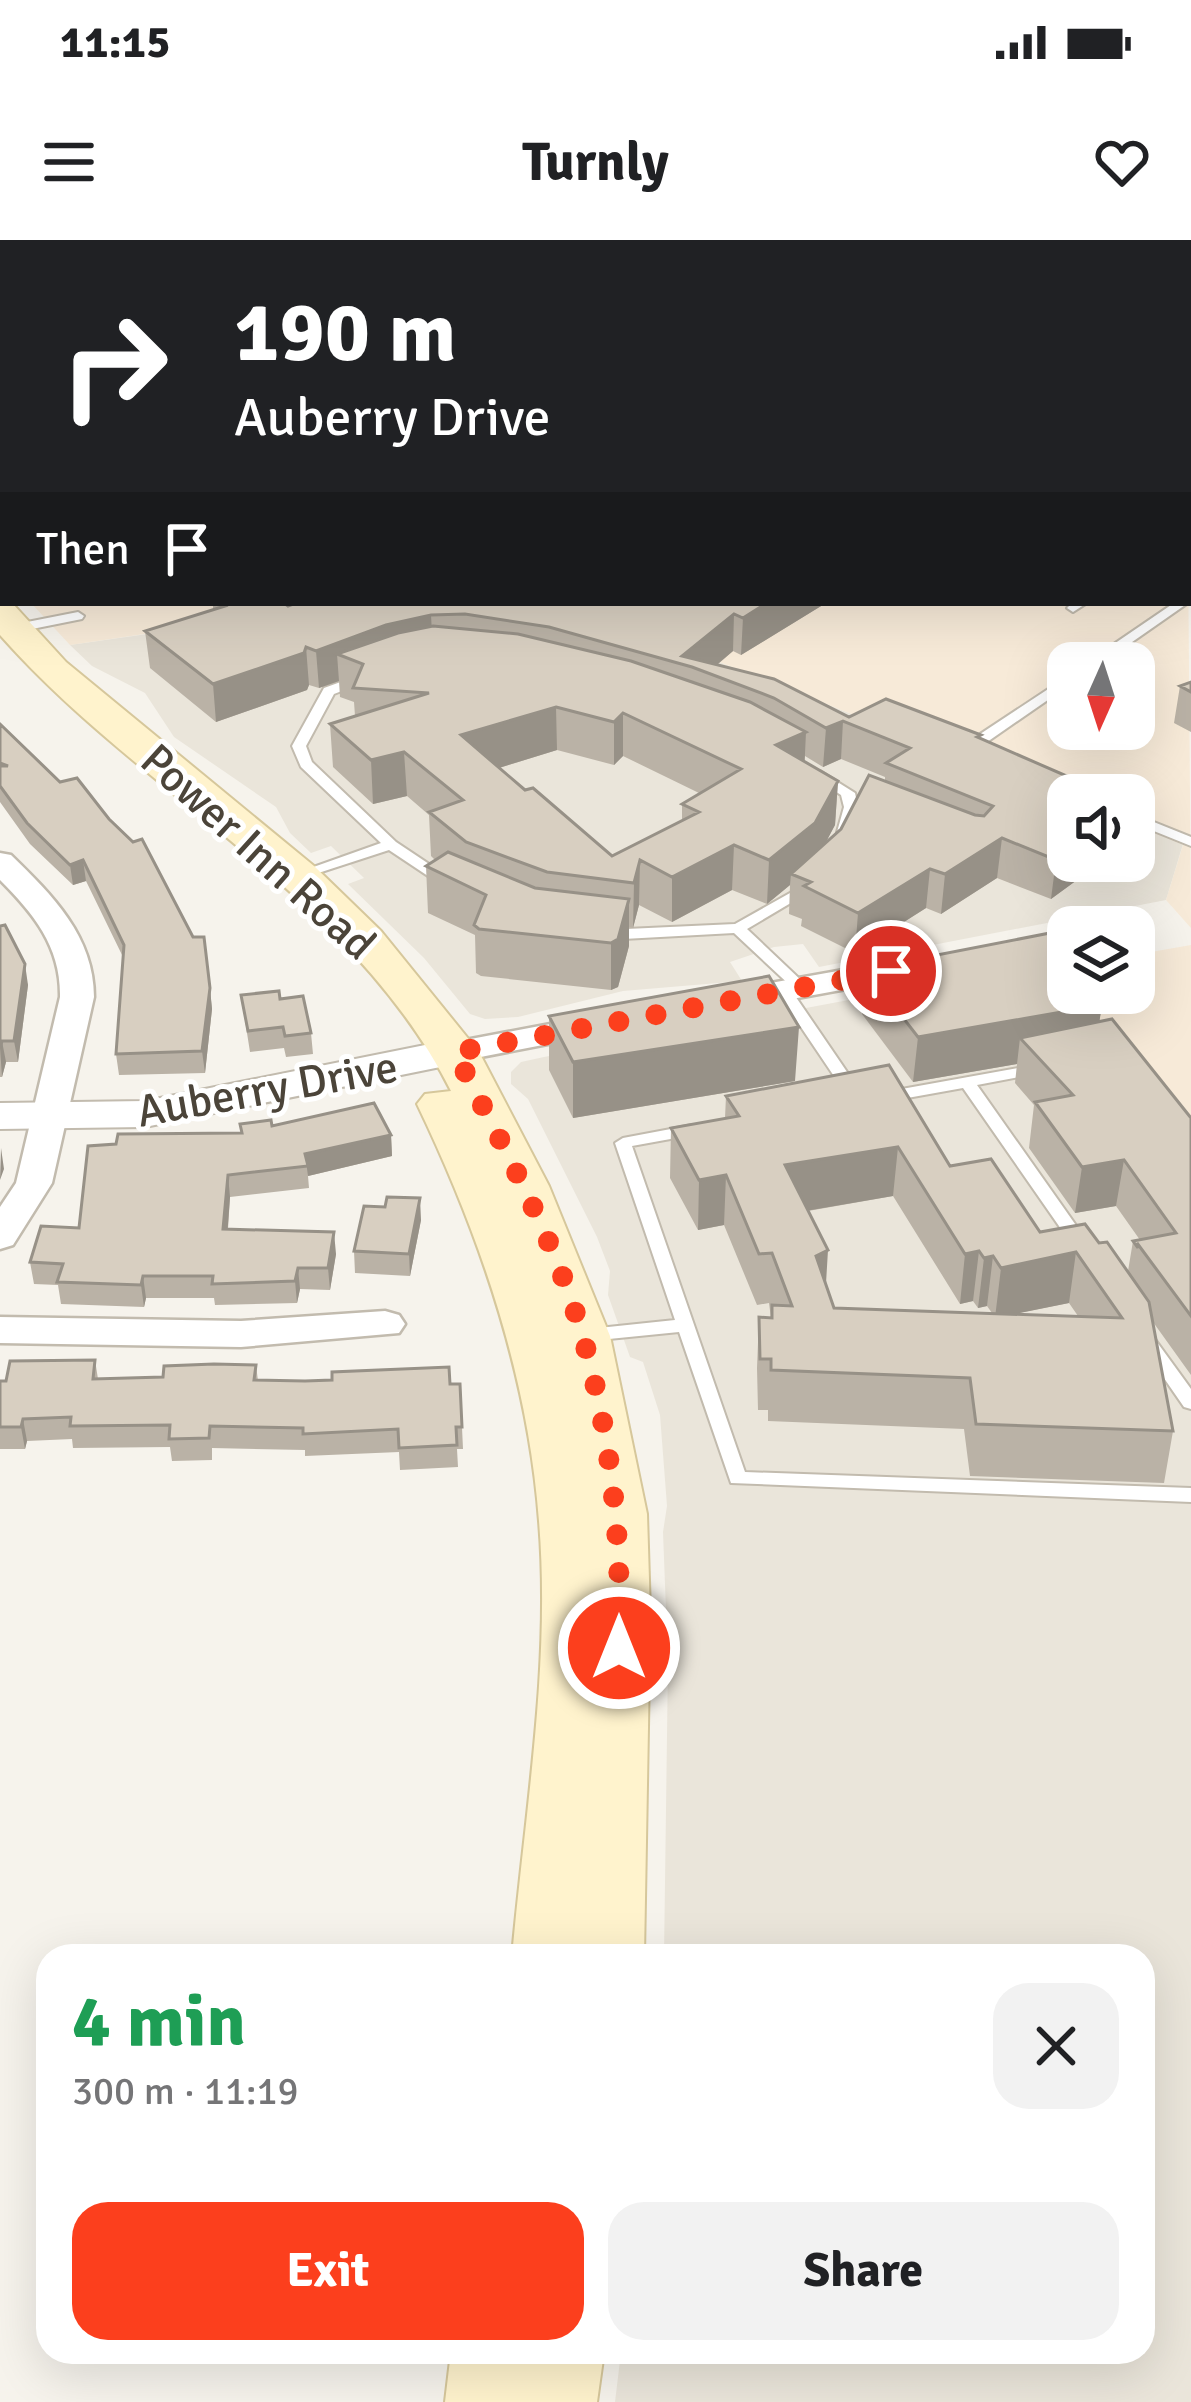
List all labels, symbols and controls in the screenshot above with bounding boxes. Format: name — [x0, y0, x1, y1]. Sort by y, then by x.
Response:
text: 11:15 — [60, 15, 170, 70]
icon: menu — [36, 129, 102, 195]
text: Turnly — [522, 129, 669, 196]
icon: heart — [1089, 129, 1155, 195]
text: 190 m — [234, 281, 456, 385]
icon: right — [36, 288, 192, 444]
text: Auberry Drive — [234, 384, 551, 451]
icon: arrive — [154, 516, 220, 582]
text: Then — [36, 522, 130, 577]
north arrow — [1047, 642, 1155, 750]
map controls — [1047, 642, 1155, 1014]
street label: Power Inn Road — [129, 732, 387, 972]
button: sound — [1047, 774, 1155, 882]
button: layers — [1047, 906, 1155, 1014]
pin — [840, 920, 942, 1022]
icon: arrive — [858, 938, 924, 1004]
street label: Auberry Drive — [133, 1039, 402, 1139]
position arrow — [556, 1585, 682, 1711]
text: 4 min — [72, 1977, 246, 2066]
button: close — [993, 1983, 1119, 2109]
text: 300 m · 11:19 — [72, 2067, 299, 2115]
button: Exit — [72, 2202, 584, 2340]
button: Share — [608, 2202, 1119, 2340]

